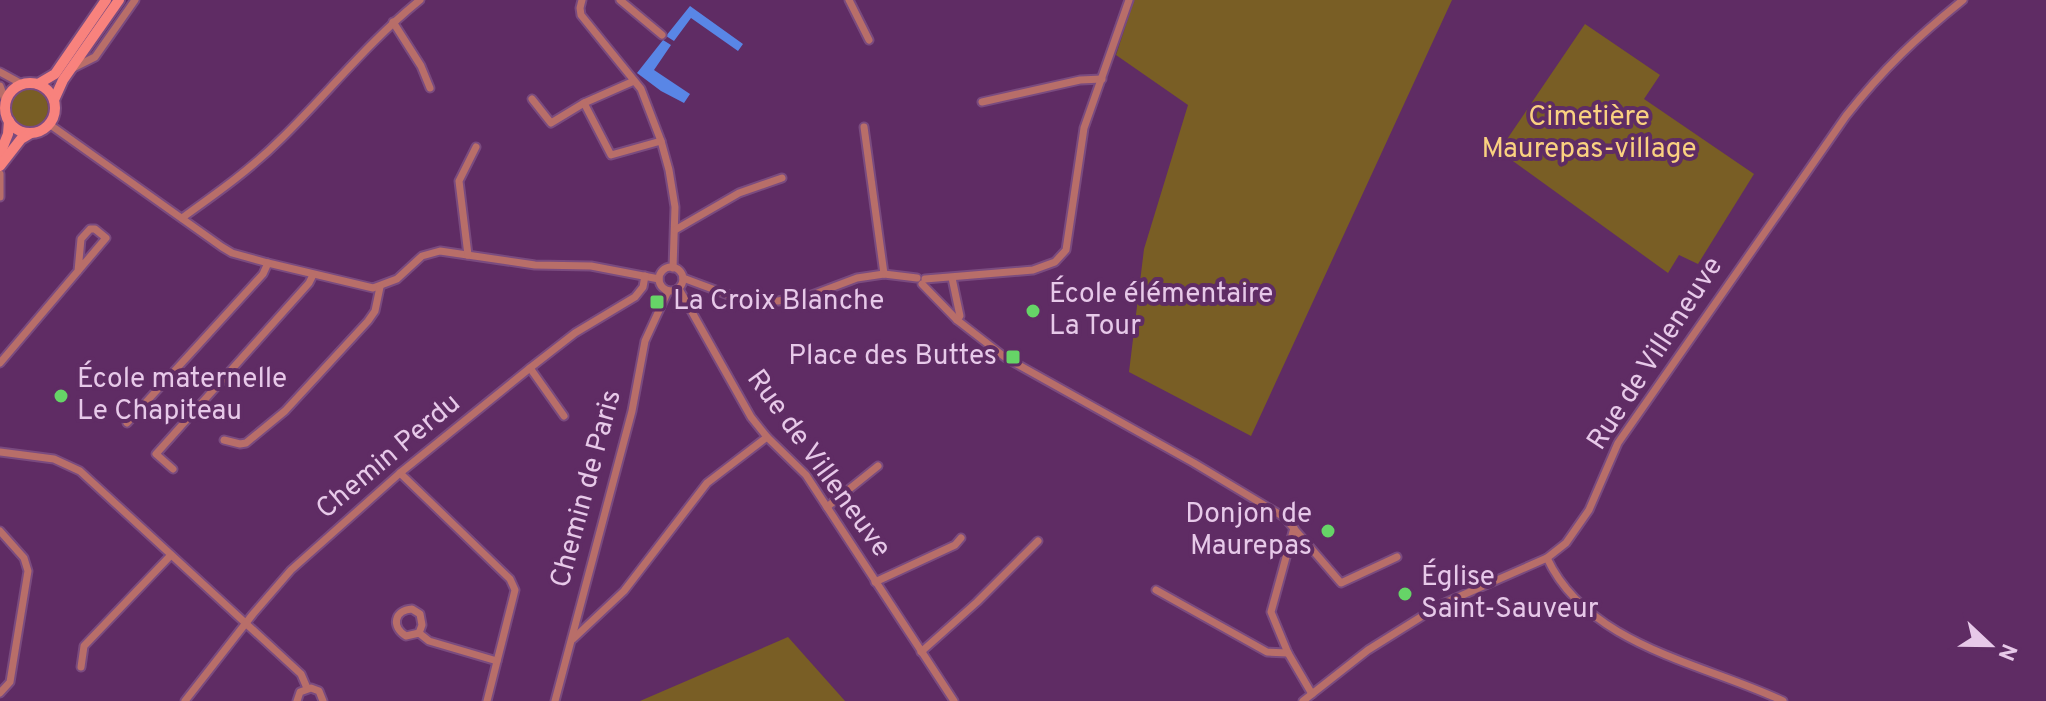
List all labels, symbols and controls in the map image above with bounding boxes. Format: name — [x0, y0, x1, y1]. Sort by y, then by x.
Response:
park label: Cimetière Maurepas-village — [1481, 100, 1697, 168]
street label: Rue de Villeneuve — [1580, 250, 1732, 458]
place label: École élémentaire La Tour — [1049, 275, 1273, 345]
place label: La Croix Blanche — [673, 284, 884, 320]
marker: La Croix Blanche — [648, 293, 666, 311]
marker: École élémentaire La Tour — [1024, 302, 1042, 320]
place label: Place des Buttes — [788, 339, 997, 375]
marker: Place des Buttes — [1004, 348, 1022, 366]
place label: École maternelle Le Chapiteau — [77, 360, 287, 430]
street label: Rue de Villeneuve — [738, 363, 898, 565]
street label: Chemin Perdu — [309, 386, 469, 528]
street label: Chemin de Paris — [543, 386, 631, 592]
marker: École maternelle Le Chapiteau — [52, 387, 70, 405]
place label: Donjon de Maurepas — [1185, 497, 1312, 565]
marker: Donjon de Maurepas — [1319, 522, 1337, 540]
place label: Église Saint-Sauveur — [1421, 558, 1599, 628]
marker: Église Saint-Sauveur — [1396, 585, 1414, 603]
north arrow — [1950, 605, 2030, 685]
text: N — [1991, 639, 2022, 664]

